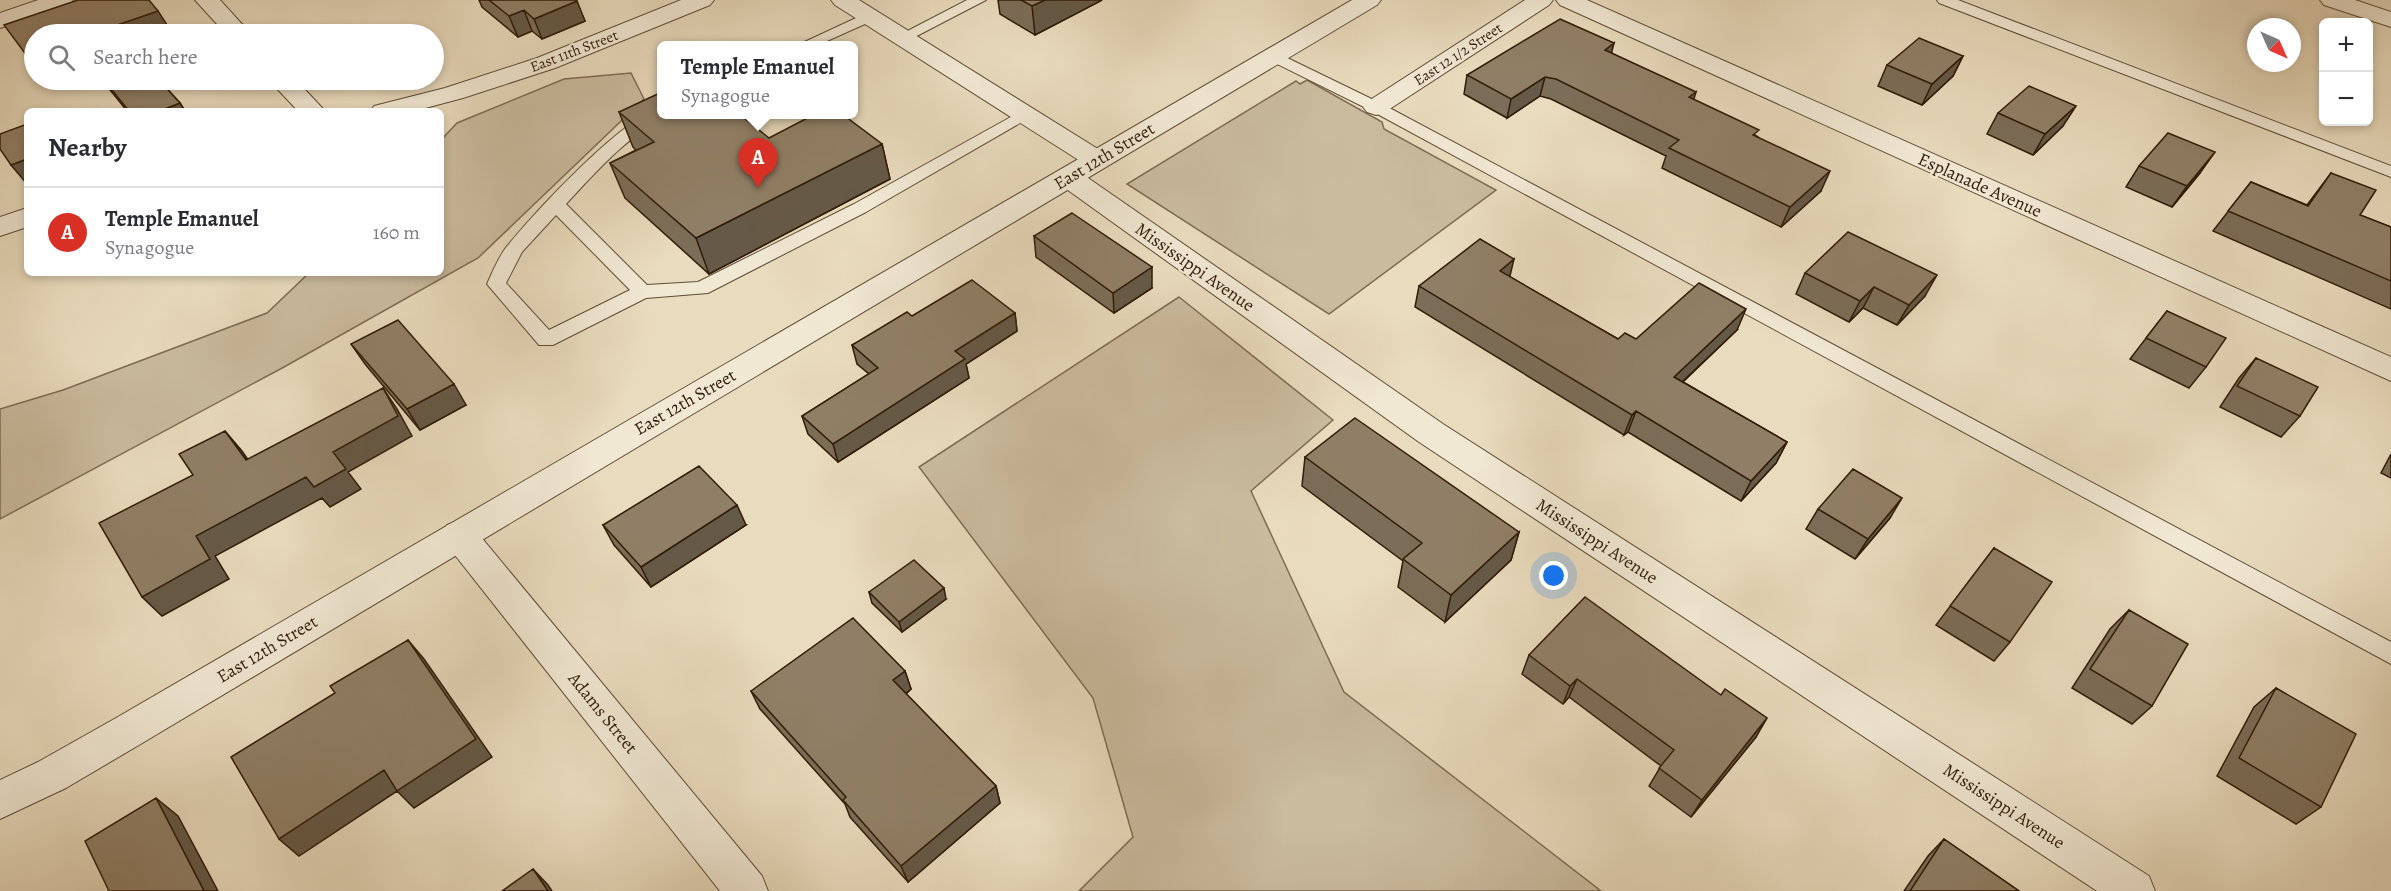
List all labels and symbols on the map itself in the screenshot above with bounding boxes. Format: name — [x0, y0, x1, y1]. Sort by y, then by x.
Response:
street label: East 12 1/2 Street — [1410, 18, 1506, 90]
north arrow — [2247, 18, 2301, 72]
street label: East 11th Street — [527, 25, 621, 77]
street label: East 12th Street — [1049, 116, 1159, 196]
pin: A — [738, 138, 777, 188]
street label: Esplanade Avenue — [1914, 147, 2046, 223]
street label: Mississippi Avenue — [1131, 217, 1259, 317]
street label: East 12th Street — [630, 363, 740, 441]
street label: Mississippi Avenue — [1532, 493, 1662, 589]
your location — [1539, 561, 1568, 590]
street label: East 12th Street — [212, 609, 322, 689]
street label: Adams Street — [562, 666, 643, 759]
street label: Mississippi Avenue — [1939, 758, 2069, 854]

